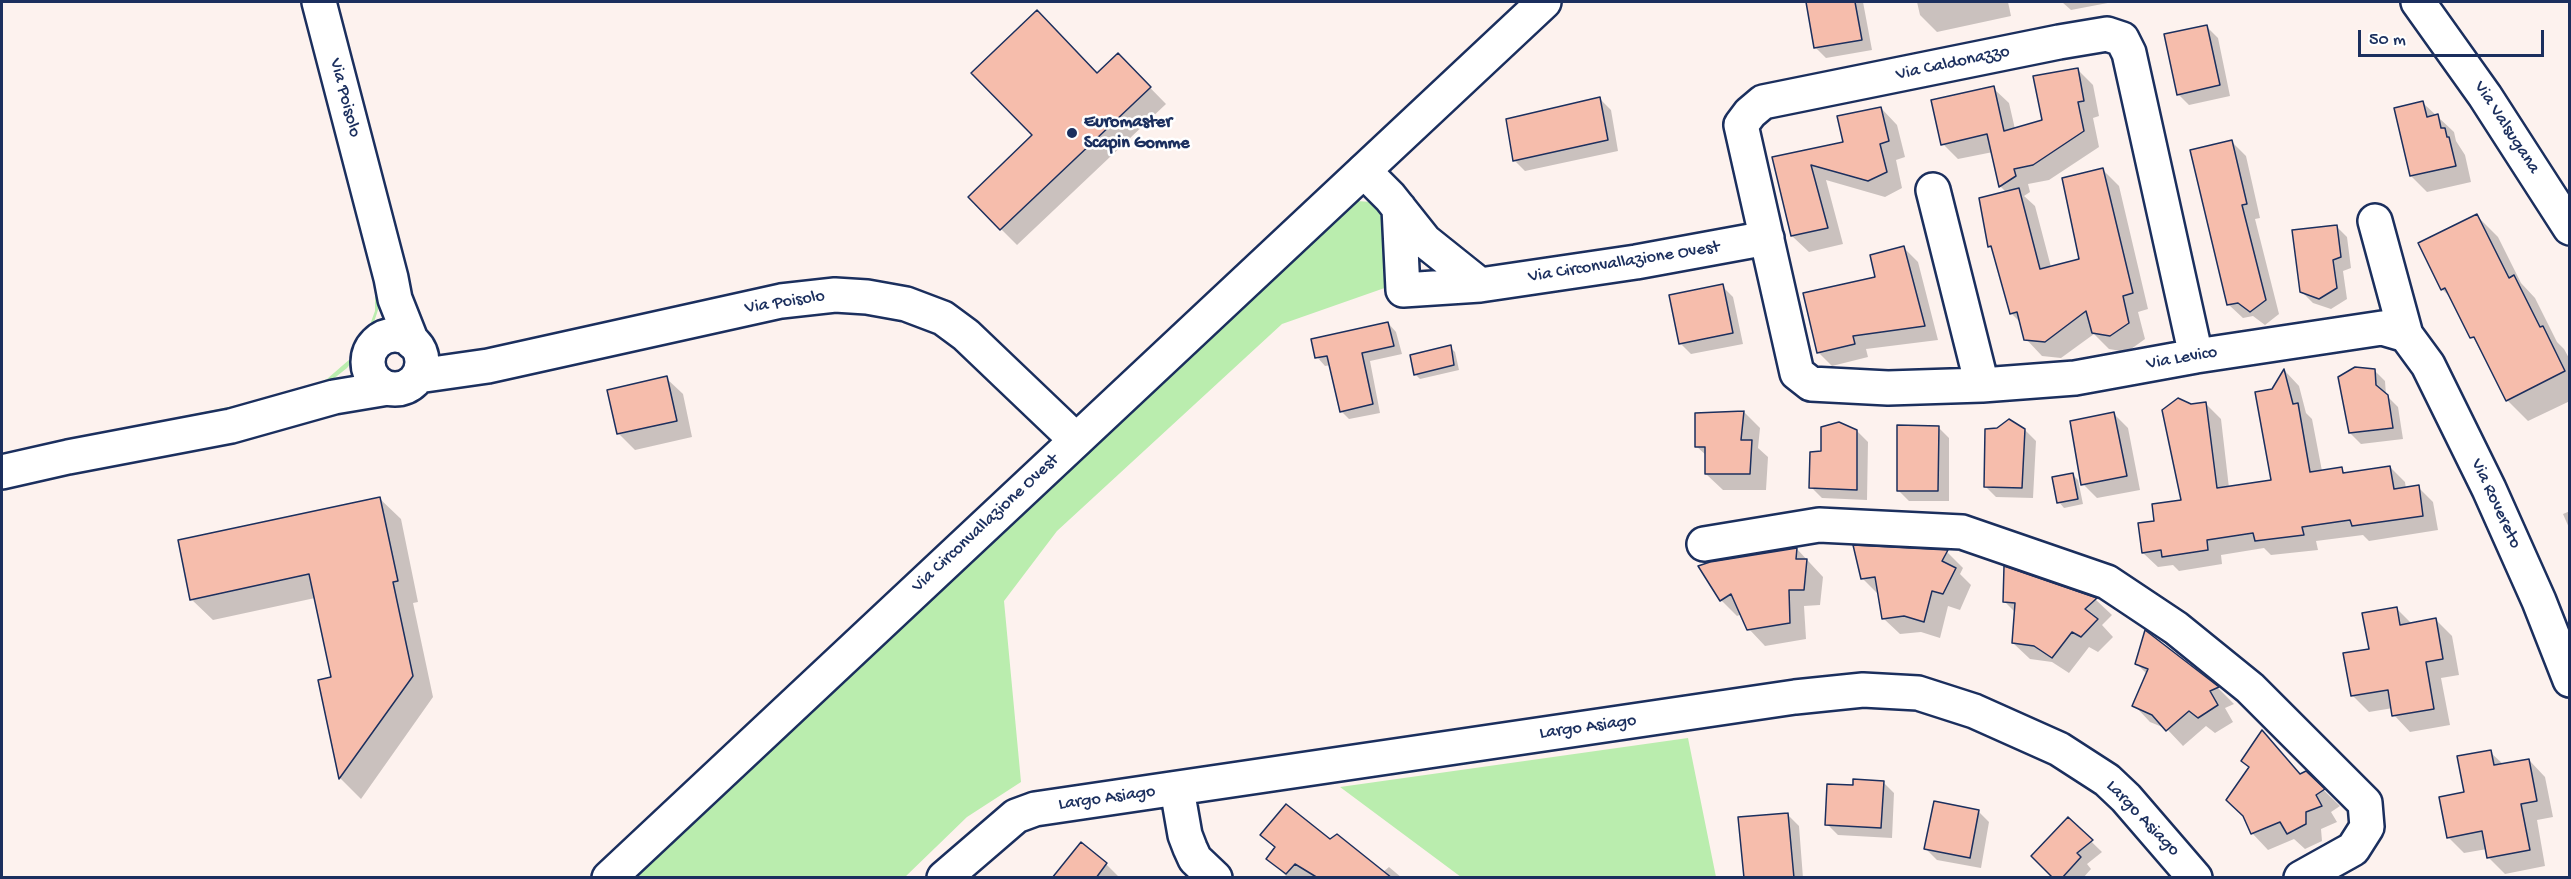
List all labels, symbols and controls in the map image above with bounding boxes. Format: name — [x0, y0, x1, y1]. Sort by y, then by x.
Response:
scale bar — [2361, 18, 2547, 56]
text: 50 m — [2369, 30, 2406, 51]
street label: Via Caldonazzo — [1894, 41, 2012, 87]
street label: Via Poisolo — [323, 56, 365, 140]
street label: Via Valsugana — [2468, 78, 2544, 178]
place label: Euromaster Scapin Gomme — [1084, 112, 1190, 154]
marker: Euromaster Scapin Gomme — [1065, 126, 1079, 140]
street label: Via Circonvallazione Ovest — [1527, 237, 1721, 289]
street label: Via Poisolo — [743, 286, 827, 320]
street label: Via Levico — [2145, 342, 2219, 376]
street label: Via Circonvallazione Ovest — [908, 450, 1064, 598]
street label: Via Rovereto — [2465, 456, 2525, 552]
street label: Largo Asiago — [1538, 711, 1638, 745]
street label: Largo Asiago — [2100, 776, 2184, 862]
street label: Largo Asiago — [1057, 782, 1157, 816]

